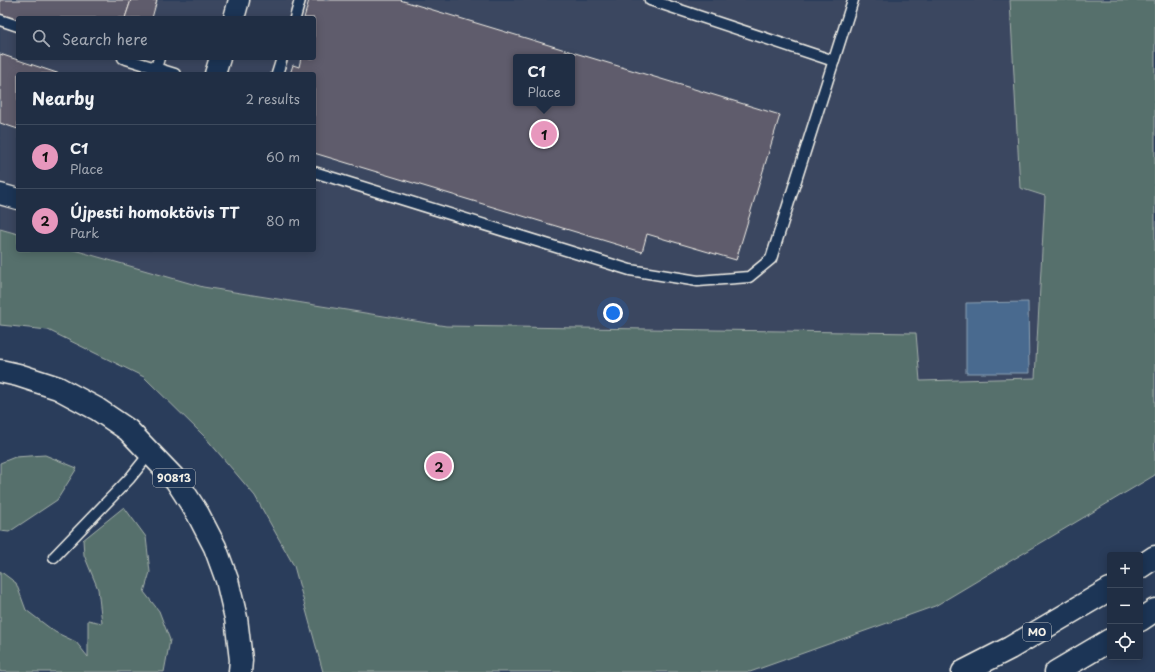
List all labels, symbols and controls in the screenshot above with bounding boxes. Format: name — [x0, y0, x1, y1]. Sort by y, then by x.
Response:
search box — [16, 16, 316, 60]
icon: search — [30, 27, 52, 49]
text: Search here — [62, 27, 148, 50]
popup — [513, 54, 575, 106]
text: C1 — [527, 59, 546, 82]
text: Place — [527, 82, 561, 101]
text: Nearby — [32, 85, 94, 111]
text: 2 results — [246, 89, 300, 108]
pin: 1 — [531, 119, 557, 149]
text: C1 — [70, 136, 88, 159]
text: 1 — [42, 147, 48, 166]
text: 60 m — [266, 147, 300, 166]
text: Place — [70, 159, 103, 178]
text: Újpesti homoktövis TT — [70, 200, 239, 223]
text: 2 — [40, 211, 50, 230]
text: 80 m — [266, 211, 300, 230]
text: Park — [70, 223, 99, 242]
your location — [603, 303, 623, 323]
pin: 2 — [426, 451, 452, 481]
road number: 90813 — [153, 469, 195, 487]
map controls — [1107, 552, 1143, 660]
button: + — [1107, 552, 1143, 588]
button: − — [1107, 588, 1143, 624]
road number: M0 — [1023, 623, 1051, 641]
button: locate — [1107, 624, 1143, 660]

